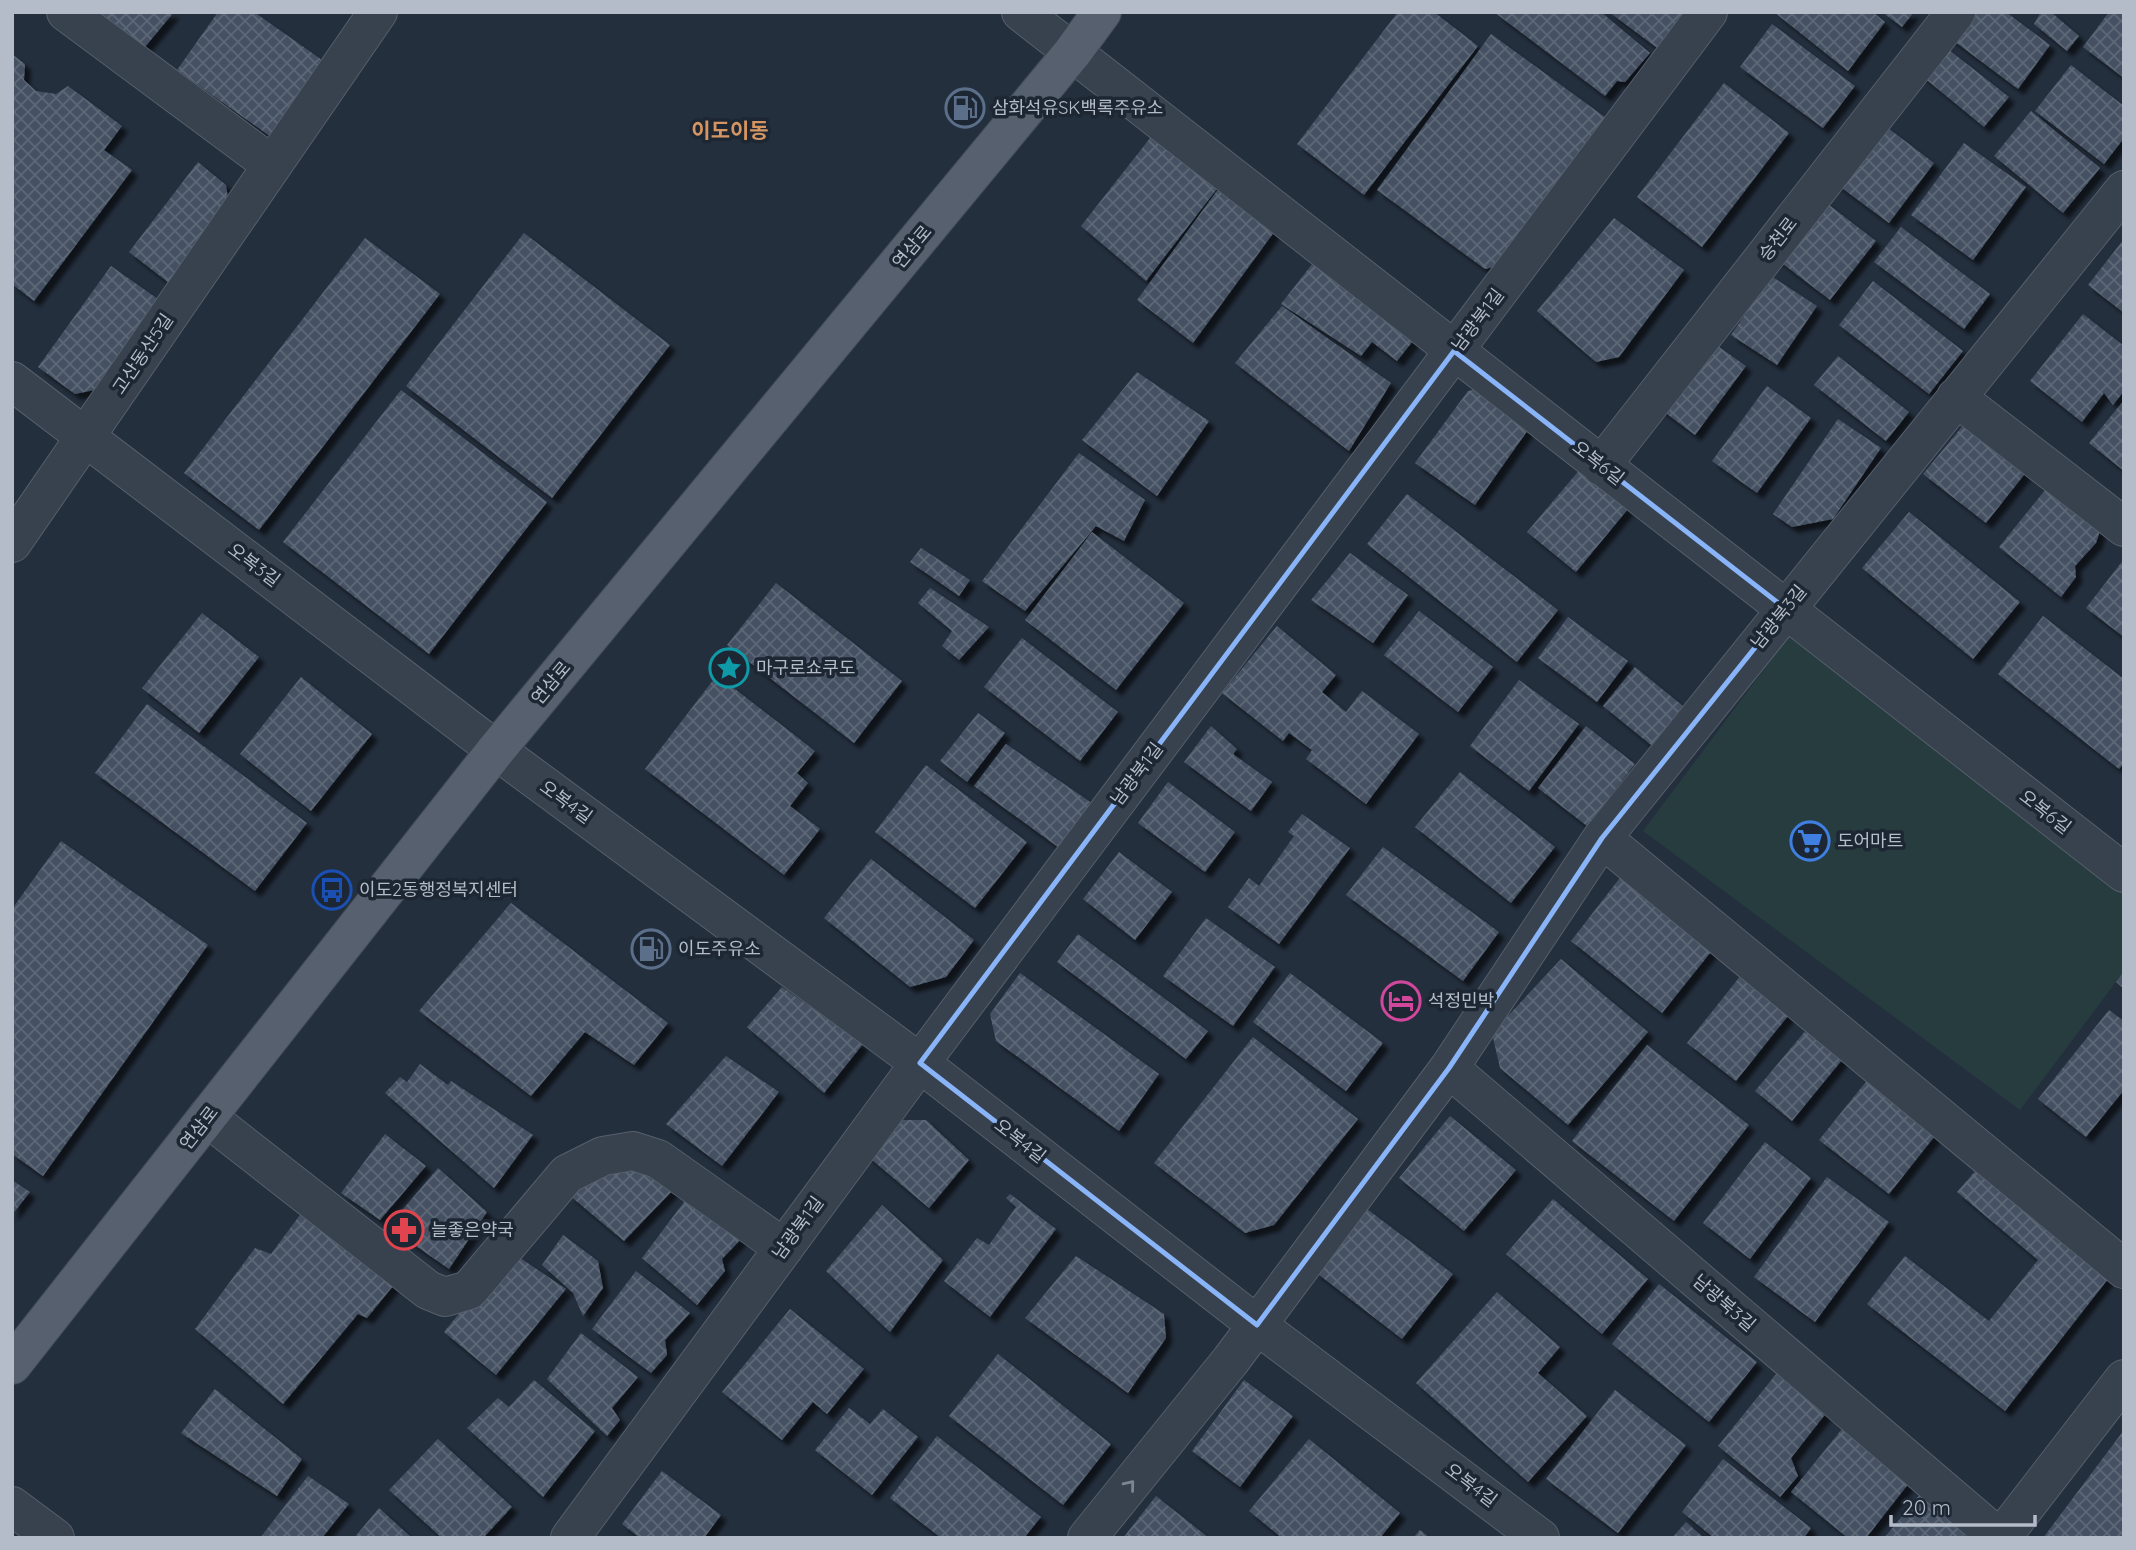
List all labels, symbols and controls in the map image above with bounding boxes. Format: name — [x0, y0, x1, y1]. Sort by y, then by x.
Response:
fuel station icon: 삼화석유SK백록주유소 — [944, 87, 986, 129]
place label: 삼화석유SK백록주유소 — [992, 96, 1163, 119]
district label: 이도이동 — [691, 117, 769, 143]
street label: 승천로 — [1753, 212, 1802, 265]
street label: 연삼로 — [887, 220, 936, 273]
street label: 남광북1길 — [1446, 284, 1509, 356]
street label: 고산동산5길 — [107, 309, 178, 399]
street label: 오복6길 — [1568, 435, 1629, 490]
street label: 오복3길 — [224, 538, 285, 592]
street label: 남광북3길 — [1746, 580, 1811, 653]
place icon: 마구로쇼쿠도 — [708, 647, 750, 689]
street label: 연삼로 — [526, 656, 575, 709]
place label: 마구로쇼쿠도 — [756, 656, 855, 679]
street label: 남광북1길 — [1105, 738, 1168, 810]
street label: 오복4길 — [536, 775, 597, 828]
street label: 오복6길 — [2015, 784, 2076, 839]
supermarket icon: 도어마트 — [1789, 820, 1831, 862]
place label: 도어마트 — [1837, 829, 1903, 852]
bus stop icon: 이도2동행정복지센터 — [311, 869, 353, 911]
place label: 이도2동행정복지센터 — [359, 878, 518, 901]
fuel station icon: 이도주유소 — [630, 928, 672, 970]
place label: 이도주유소 — [678, 937, 761, 960]
hotel icon: 석정민박 — [1380, 980, 1422, 1022]
place label: 석정민박 — [1428, 989, 1494, 1012]
street label: 연삼로 — [174, 1101, 223, 1154]
street label: 오복4길 — [990, 1113, 1051, 1168]
street label: 남광북1길 — [767, 1191, 828, 1264]
pharmacy icon: 늘좋은약국 — [383, 1209, 425, 1251]
place label: 늘좋은약국 — [431, 1218, 514, 1241]
street label: 남광북3길 — [1688, 1269, 1760, 1336]
street label: 오복4길 — [1441, 1458, 1502, 1512]
one-way arrow — [1122, 1480, 1135, 1492]
scale bar — [1891, 1484, 2035, 1528]
text: 20 m — [1902, 1494, 1951, 1520]

